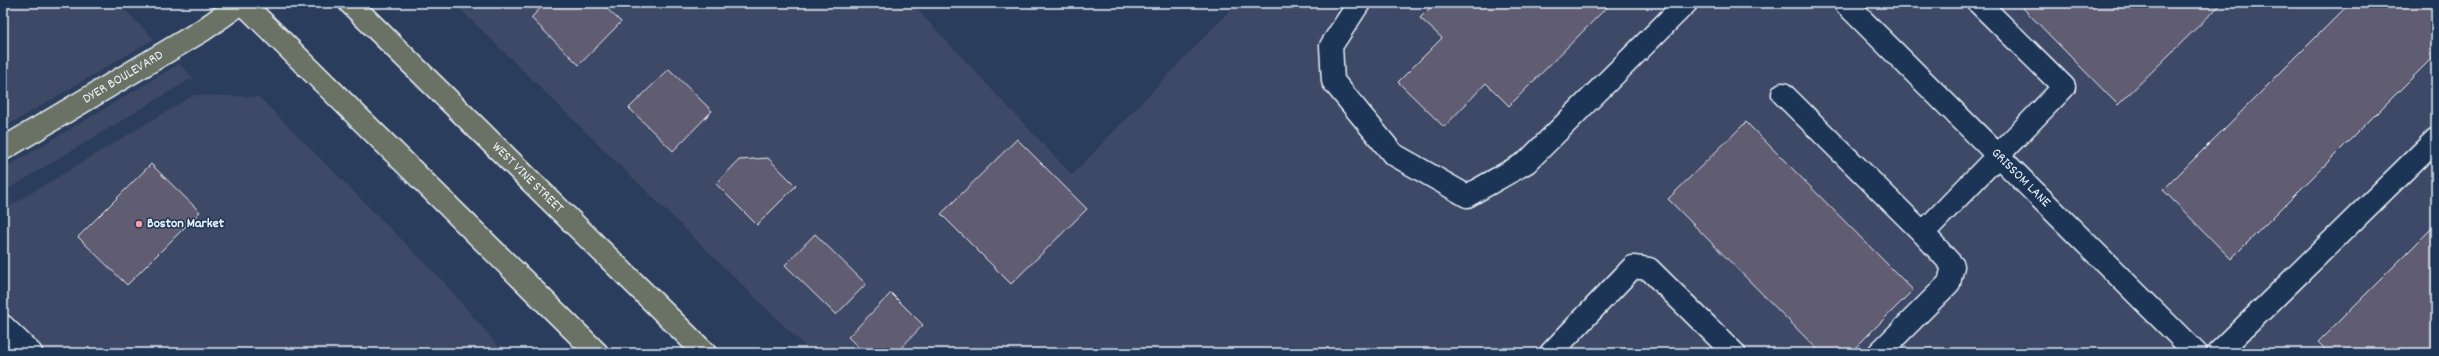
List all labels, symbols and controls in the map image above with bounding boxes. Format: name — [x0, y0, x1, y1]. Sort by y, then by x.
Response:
street label: DYER BOULEVARD — [79, 46, 167, 109]
street label: WEST VINE STREET — [487, 138, 568, 218]
street label: GRISSOM LANE — [1986, 144, 2055, 213]
place label: Boston Market — [147, 214, 225, 234]
marker: Boston Market — [134, 219, 144, 229]

